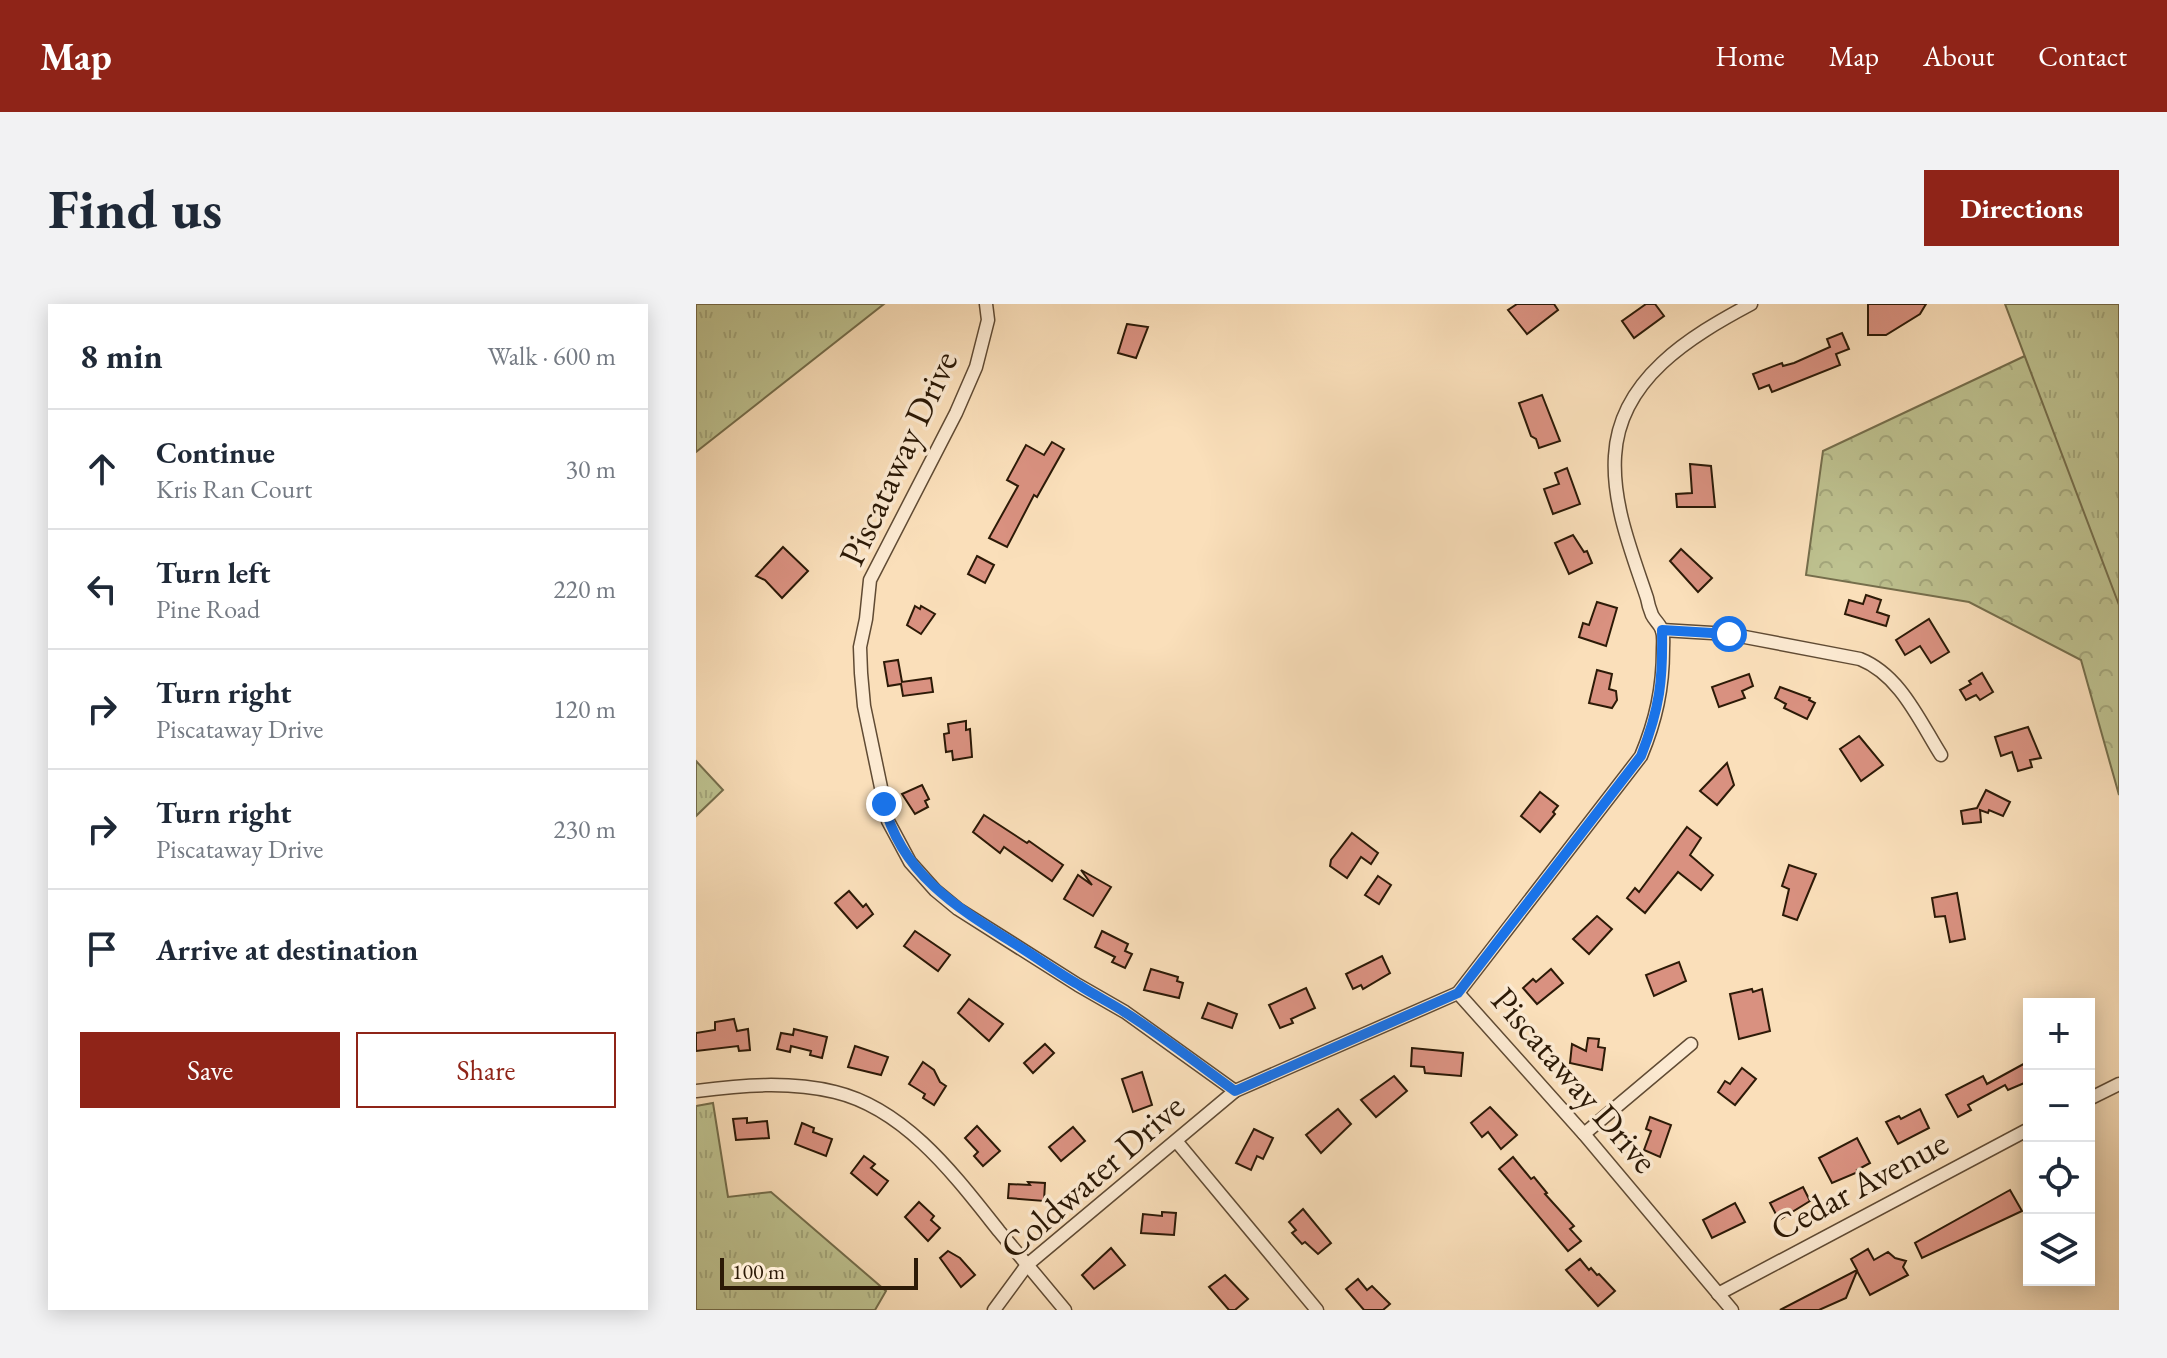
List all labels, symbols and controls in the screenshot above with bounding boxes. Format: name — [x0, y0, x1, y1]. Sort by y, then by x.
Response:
text: Map — [40, 32, 112, 81]
text: Home — [1715, 38, 1785, 74]
text: Map — [1829, 38, 1879, 74]
text: About — [1923, 38, 1994, 74]
text: Contact — [2038, 38, 2127, 74]
button: Directions — [1924, 170, 2119, 246]
text: Find us — [48, 172, 222, 245]
text: 8 min — [80, 334, 163, 378]
text: Walk · 600 m — [488, 339, 616, 373]
street label: Piscataway Drive — [828, 343, 968, 573]
text: Continue — [156, 433, 275, 472]
icon: ahead — [80, 447, 124, 491]
text: 30 m — [566, 452, 616, 486]
text: Kris Ran Court — [156, 472, 312, 506]
text: Turn left — [156, 553, 270, 592]
icon: left — [80, 567, 124, 611]
text: 220 m — [553, 572, 616, 606]
text: Pine Road — [156, 592, 260, 626]
route start — [1711, 616, 1747, 652]
text: Turn right — [156, 673, 292, 712]
icon: right — [80, 687, 124, 731]
text: 120 m — [553, 692, 616, 726]
text: Piscataway Drive — [156, 712, 323, 746]
route end — [866, 786, 902, 822]
text: Turn right — [156, 793, 292, 832]
icon: right — [80, 807, 124, 851]
text: 230 m — [553, 812, 616, 846]
text: Piscataway Drive — [156, 832, 323, 866]
icon: arrive — [80, 927, 124, 971]
text: Arrive at destination — [156, 930, 418, 969]
street label: Piscataway Drive — [1481, 977, 1669, 1183]
map controls — [2023, 998, 2095, 1286]
button: + — [2023, 998, 2095, 1070]
button: Save — [80, 1032, 340, 1108]
button: Share — [356, 1032, 616, 1108]
button: − — [2023, 1070, 2095, 1142]
street label: Coldwater Drive — [990, 1083, 1194, 1269]
street label: Cedar Avenue — [1762, 1119, 1956, 1251]
button: locate — [2023, 1142, 2095, 1214]
button: layers — [2023, 1214, 2095, 1286]
scale bar — [720, 1254, 918, 1290]
text: 100 m — [732, 1257, 785, 1286]

